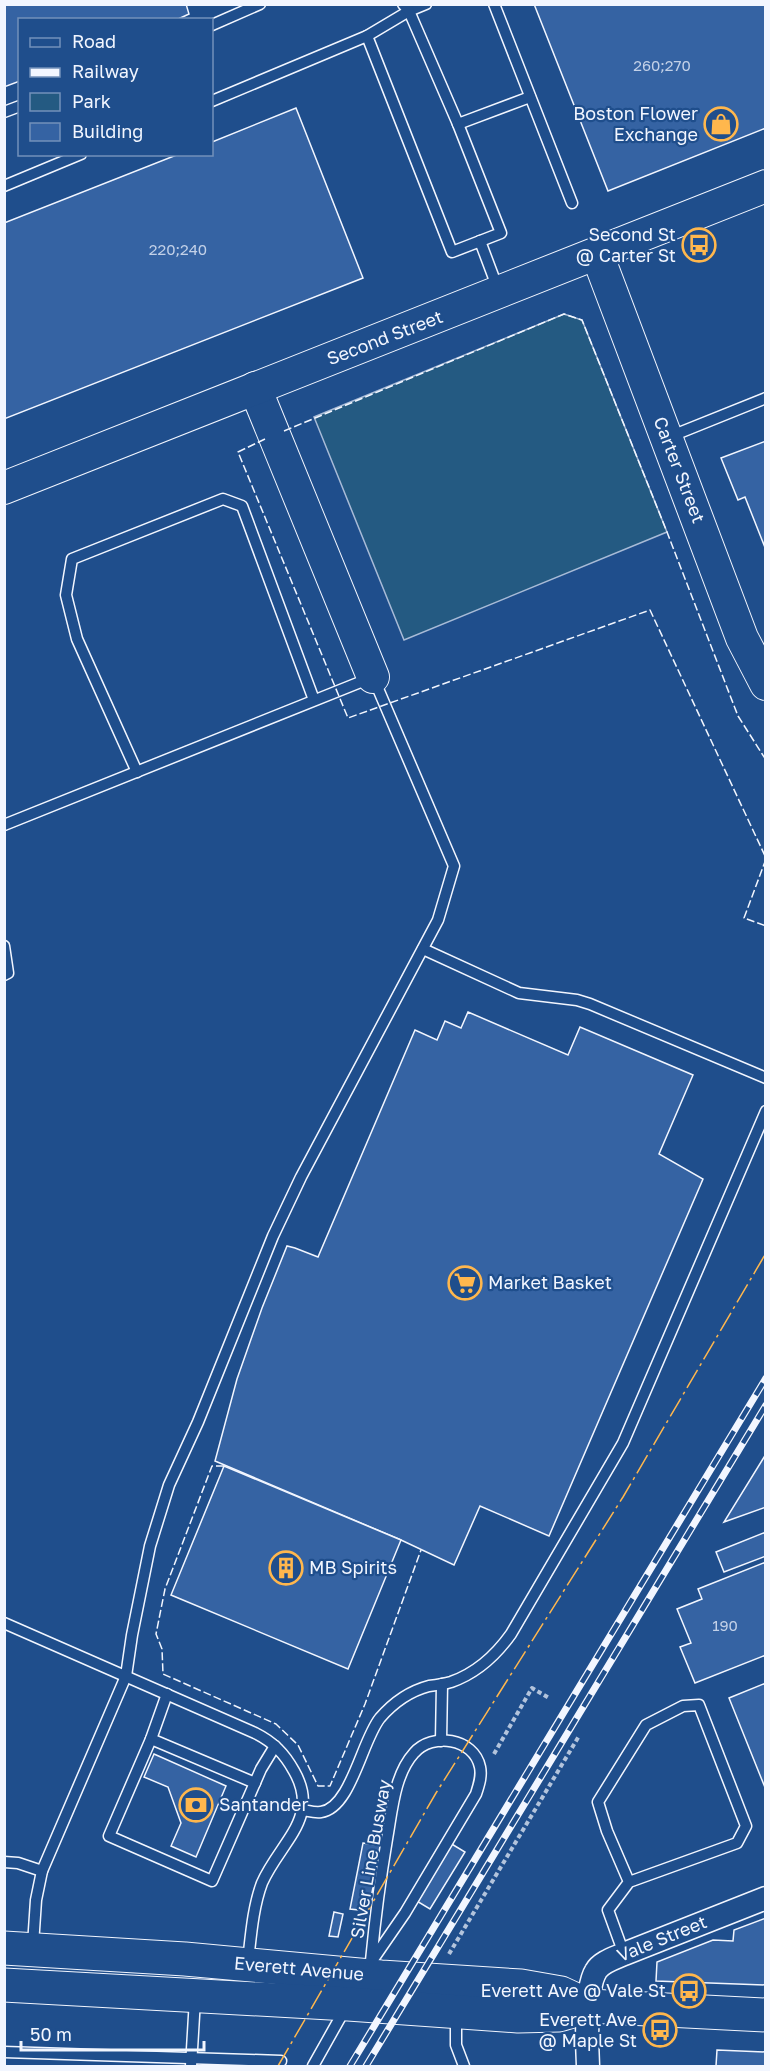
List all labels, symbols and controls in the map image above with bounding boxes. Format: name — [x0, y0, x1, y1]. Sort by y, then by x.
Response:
legend — [18, 18, 213, 156]
text: Road — [72, 30, 116, 52]
house number: 260;270 — [633, 56, 691, 74]
text: Railway — [72, 60, 139, 82]
text: Park — [72, 90, 111, 112]
place label: Boston Flower Exchange — [573, 102, 698, 145]
shop icon: Boston Flower Exchange — [703, 106, 739, 142]
text: Building — [72, 120, 143, 142]
place label: Second St @ Carter St — [576, 223, 676, 266]
bus stop icon: Second St @ Carter St — [681, 227, 717, 263]
house number: 220;240 — [149, 240, 207, 258]
street label: Second Street — [324, 305, 446, 369]
street label: Carter Street — [650, 413, 710, 526]
supermarket icon: Market Basket — [447, 1265, 483, 1301]
place label: Market Basket — [488, 1271, 612, 1293]
building icon: MB Spirits — [268, 1550, 304, 1586]
place label: MB Spirits — [309, 1556, 397, 1578]
house number: 190 — [712, 1616, 738, 1634]
street label: Silver Line Busway — [345, 1778, 395, 1940]
bank icon: Santander — [178, 1787, 214, 1823]
place label: Santander — [219, 1793, 309, 1815]
street label: Vale Street — [613, 1910, 710, 1966]
street label: Everett Avenue — [233, 1951, 365, 1985]
bus stop icon: Everett Ave @ Vale St — [671, 1973, 707, 2009]
place label: Everett Ave @ Vale St — [481, 1979, 666, 2001]
place label: Everett Ave @ Maple St — [539, 2008, 637, 2051]
bus stop icon: Everett Ave @ Maple St — [642, 2012, 678, 2048]
scale bar — [21, 2014, 204, 2052]
text: 50 m — [30, 2023, 72, 2045]

